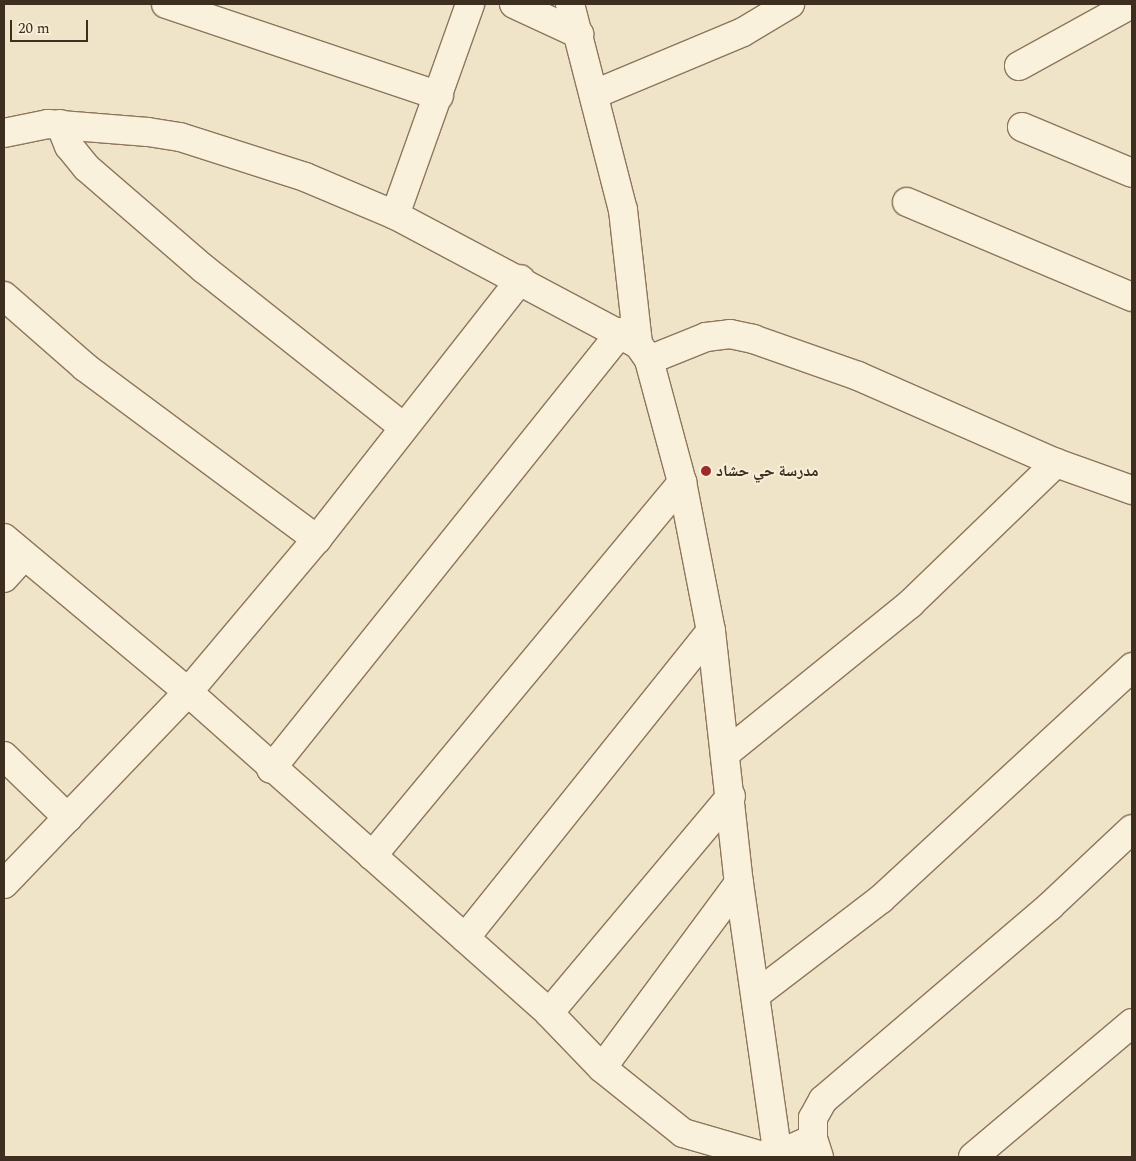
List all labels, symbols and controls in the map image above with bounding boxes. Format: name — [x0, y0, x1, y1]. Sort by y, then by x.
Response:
scale bar — [12, 10, 90, 42]
text: 20 m — [18, 17, 50, 40]
place label: مدرسة حي حشاد — [716, 461, 819, 481]
marker: مدرسة حي حشاد — [700, 465, 712, 477]

